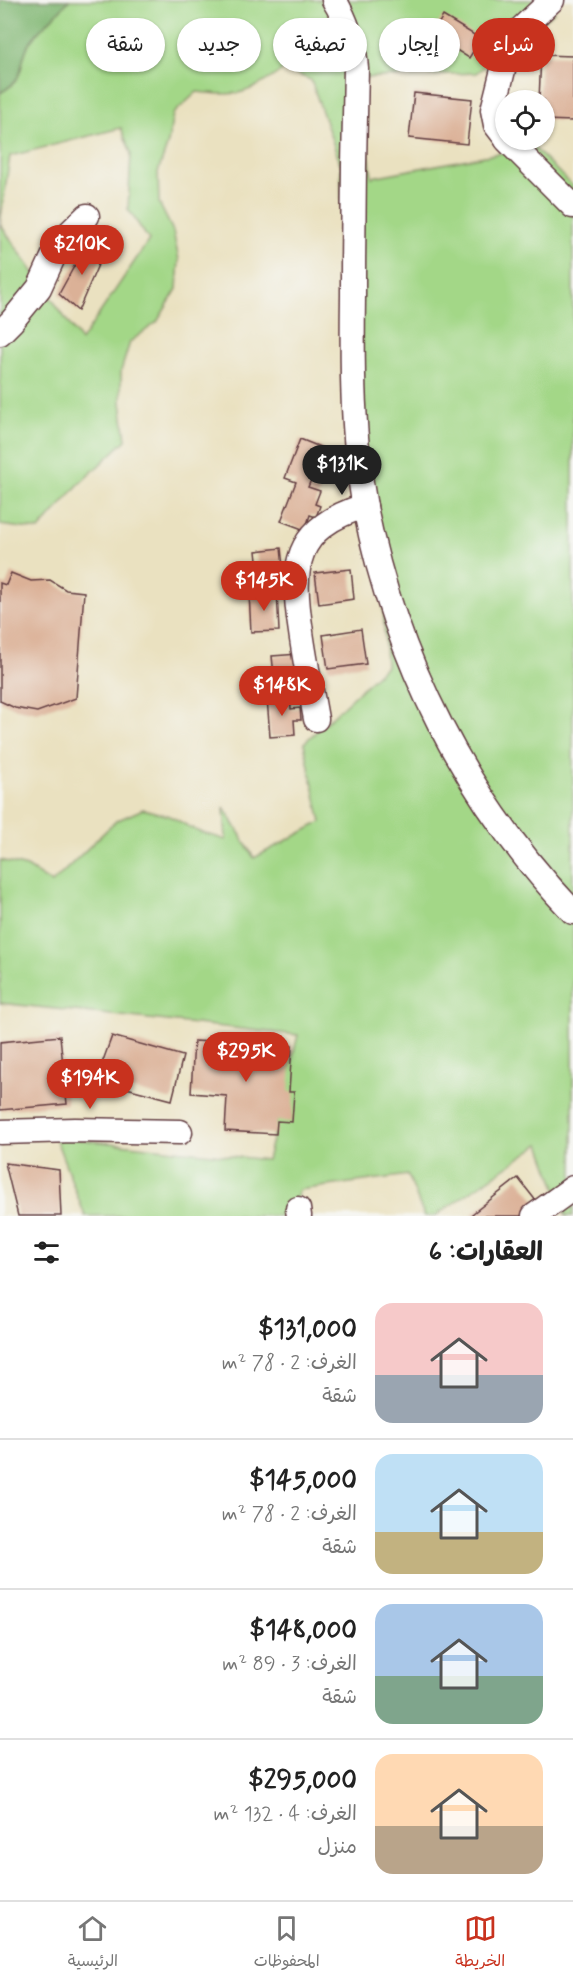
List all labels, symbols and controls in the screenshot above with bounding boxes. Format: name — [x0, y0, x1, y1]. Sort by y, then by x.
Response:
chip: شقة — [86, 18, 165, 72]
chip: جديد — [177, 18, 261, 72]
chip: تصفية — [273, 18, 367, 72]
chip: إيجار — [379, 18, 460, 72]
chip: شراء — [472, 18, 555, 72]
map controls — [495, 90, 555, 150]
button: locate — [495, 90, 555, 150]
pin: $210K — [40, 225, 124, 276]
text: $210K — [54, 231, 110, 258]
pin: $131K — [300, 445, 384, 496]
text: $131K — [316, 451, 368, 478]
pin: $145K — [222, 561, 306, 612]
text: $145K — [235, 567, 293, 594]
pin: $148K — [240, 666, 324, 717]
text: $148K — [253, 672, 311, 699]
pin: $295K — [204, 1032, 288, 1083]
text: $295K — [217, 1038, 275, 1065]
pin: $194K — [48, 1059, 132, 1110]
text: $194K — [61, 1065, 119, 1092]
icon: filters — [30, 1236, 63, 1269]
text: العقارات: 6 — [429, 1236, 543, 1270]
text: $131,000 — [258, 1313, 357, 1347]
icon: home — [423, 1327, 495, 1399]
text: الغرف: 2 · 78 m² — [222, 1350, 357, 1377]
text: شقة — [322, 1383, 357, 1410]
text: $145,000 — [249, 1464, 357, 1498]
icon: home — [423, 1478, 495, 1550]
text: الغرف: 2 · 78 m² — [222, 1501, 357, 1528]
text: شقة — [322, 1534, 357, 1561]
text: $148,000 — [250, 1614, 357, 1648]
icon: home — [423, 1628, 495, 1700]
text: الغرف: 3 · 89 m² — [222, 1651, 357, 1678]
text: شقة — [322, 1684, 357, 1711]
text: $295,000 — [248, 1764, 357, 1798]
icon: home — [423, 1778, 495, 1850]
text: الغرف: 4 · 132 m² — [214, 1801, 357, 1828]
text: منزل — [318, 1834, 357, 1861]
tab: الرئيسية — [68, 1912, 118, 1975]
tab: المحفوظات — [254, 1912, 320, 1975]
tab: الخريطة — [455, 1912, 505, 1975]

